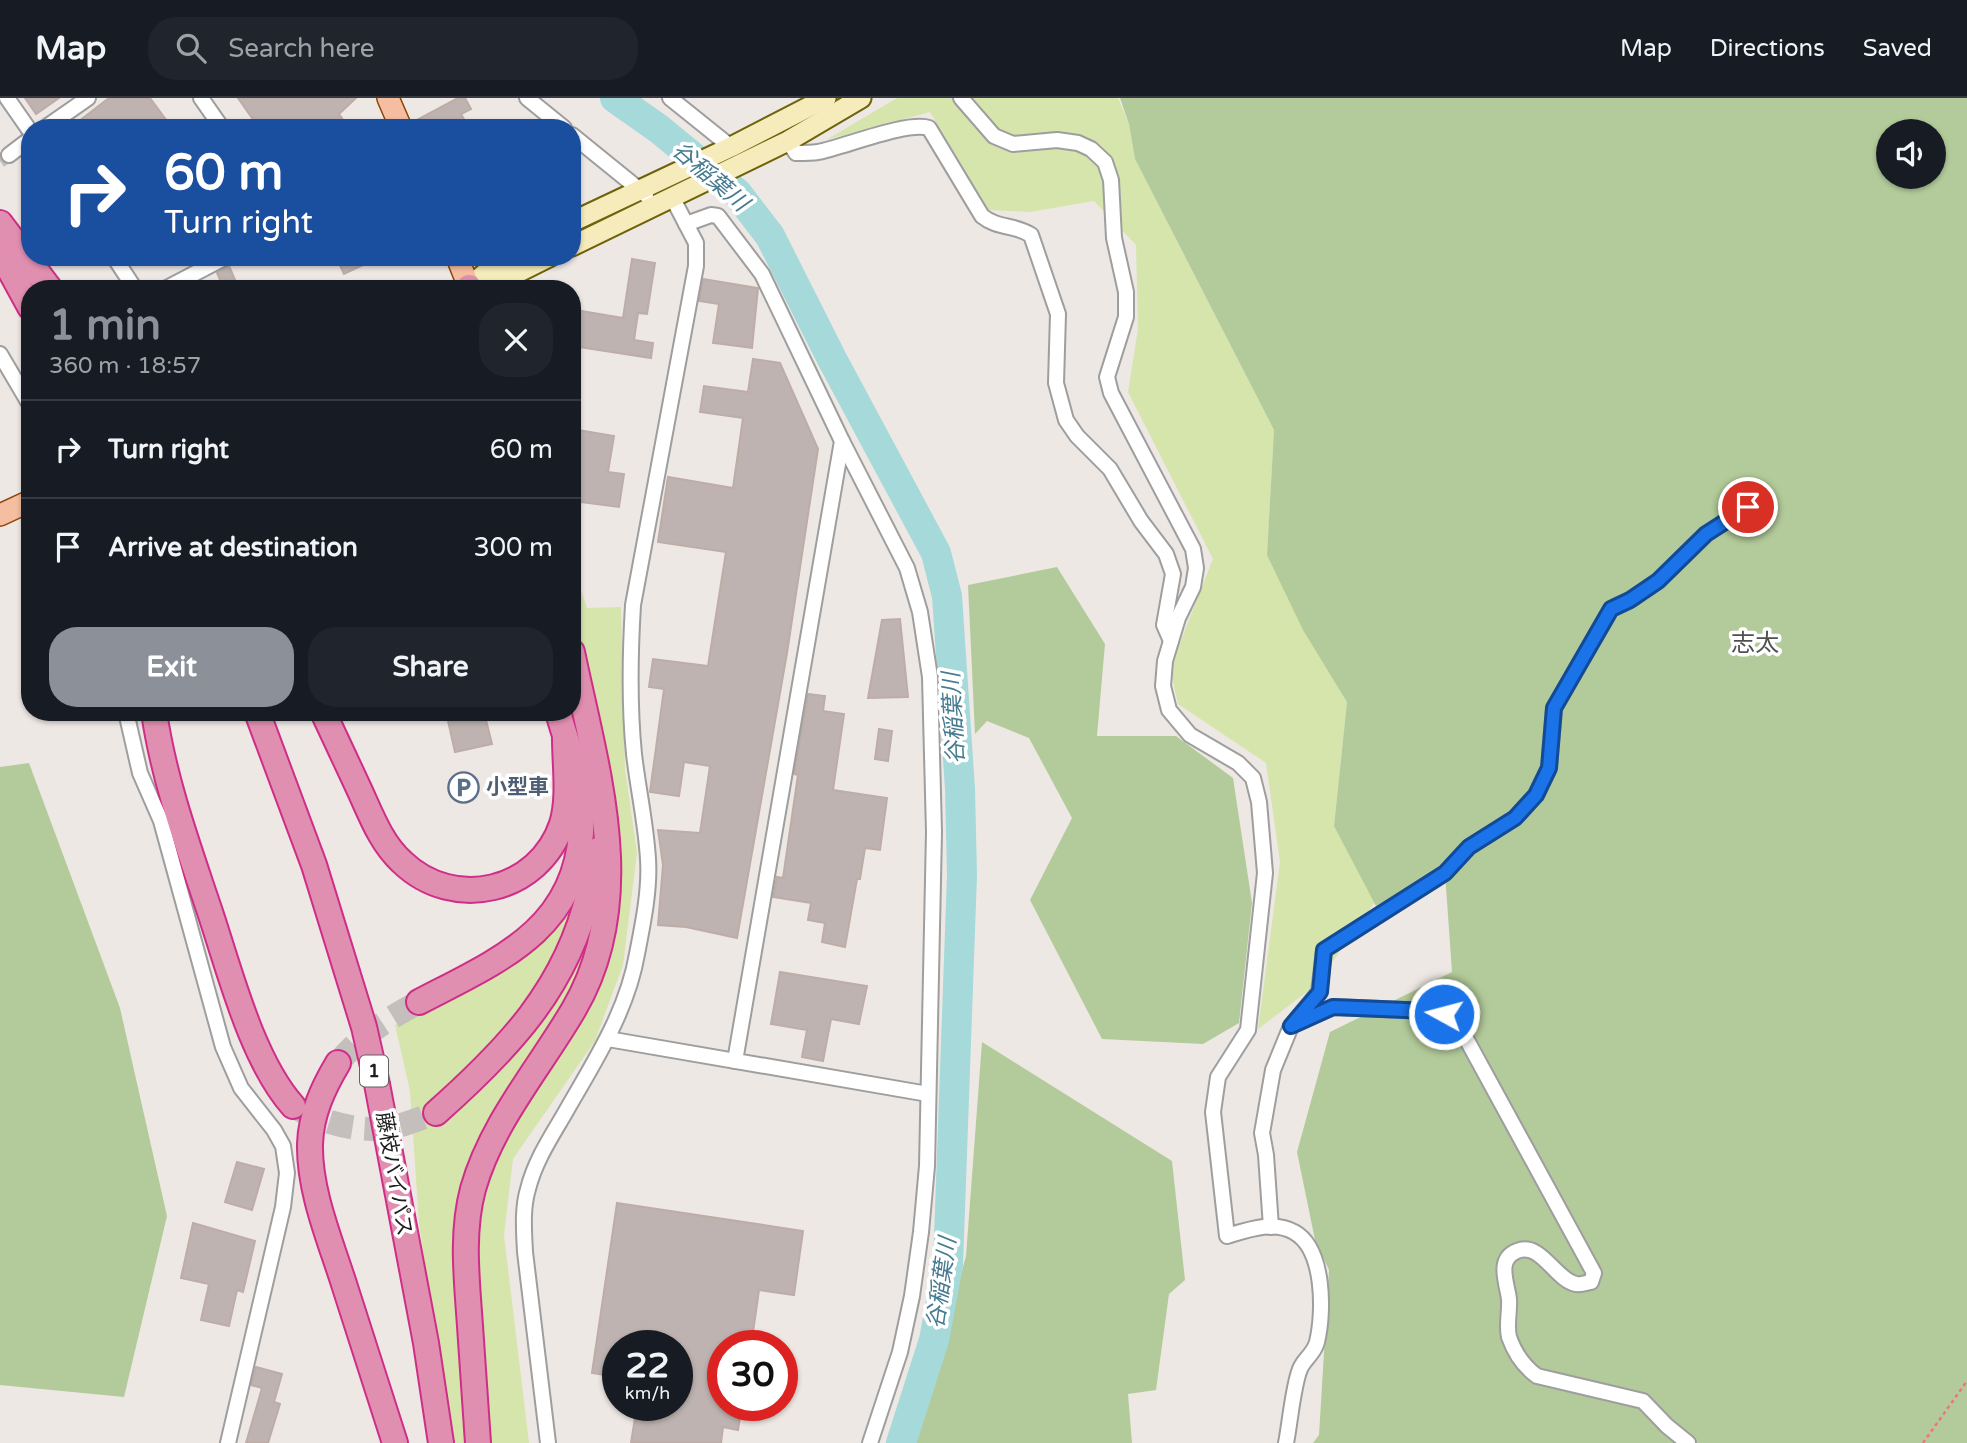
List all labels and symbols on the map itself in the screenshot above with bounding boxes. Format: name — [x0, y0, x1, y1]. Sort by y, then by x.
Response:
water label: 谷稲葉川 — [666, 136, 756, 220]
pin — [1718, 477, 1778, 537]
district label: 志太 — [1731, 629, 1779, 658]
water label: 谷稲葉川 — [937, 668, 970, 765]
parking icon: 小型車 — [446, 770, 480, 804]
place label: 小型車 — [486, 775, 549, 800]
position arrow — [1407, 977, 1481, 1051]
road number: 1 — [360, 1056, 388, 1086]
street label: 藤枝バイパス — [371, 1110, 417, 1238]
water label: 谷稲葉川 — [922, 1233, 963, 1331]
speed limit sign: 30 — [707, 1330, 798, 1421]

